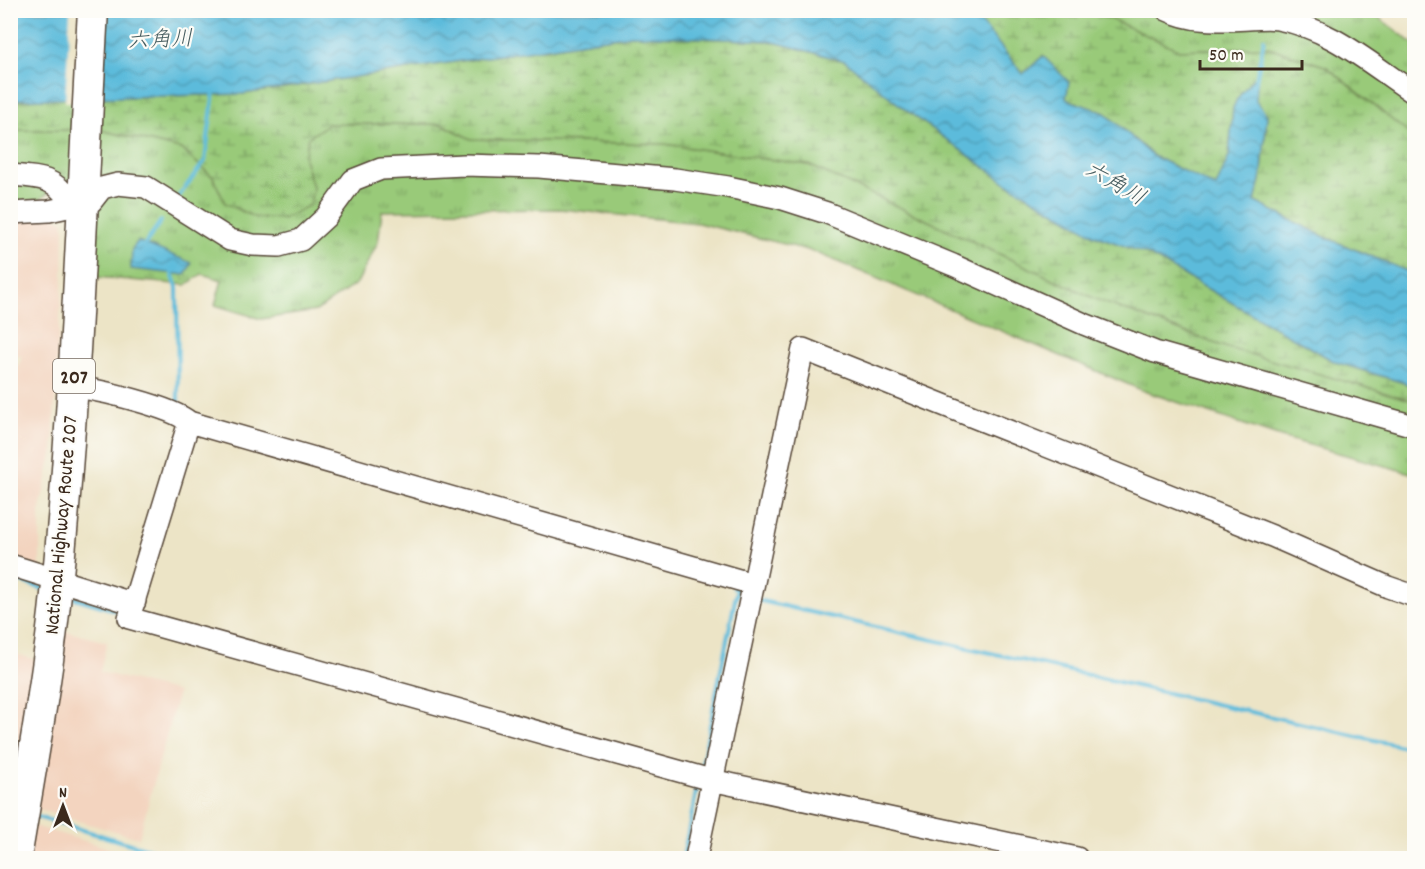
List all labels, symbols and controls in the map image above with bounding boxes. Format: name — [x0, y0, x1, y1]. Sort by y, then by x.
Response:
water label: 六角川 — [127, 25, 194, 58]
scale bar — [1200, 33, 1302, 71]
text: 50 m — [1209, 44, 1244, 69]
water label: 六角川 — [1078, 155, 1151, 215]
road number: 207 — [53, 359, 95, 393]
street label: National Highway Route 207 — [38, 415, 88, 636]
north arrow — [33, 776, 93, 836]
text: N — [59, 782, 67, 805]

